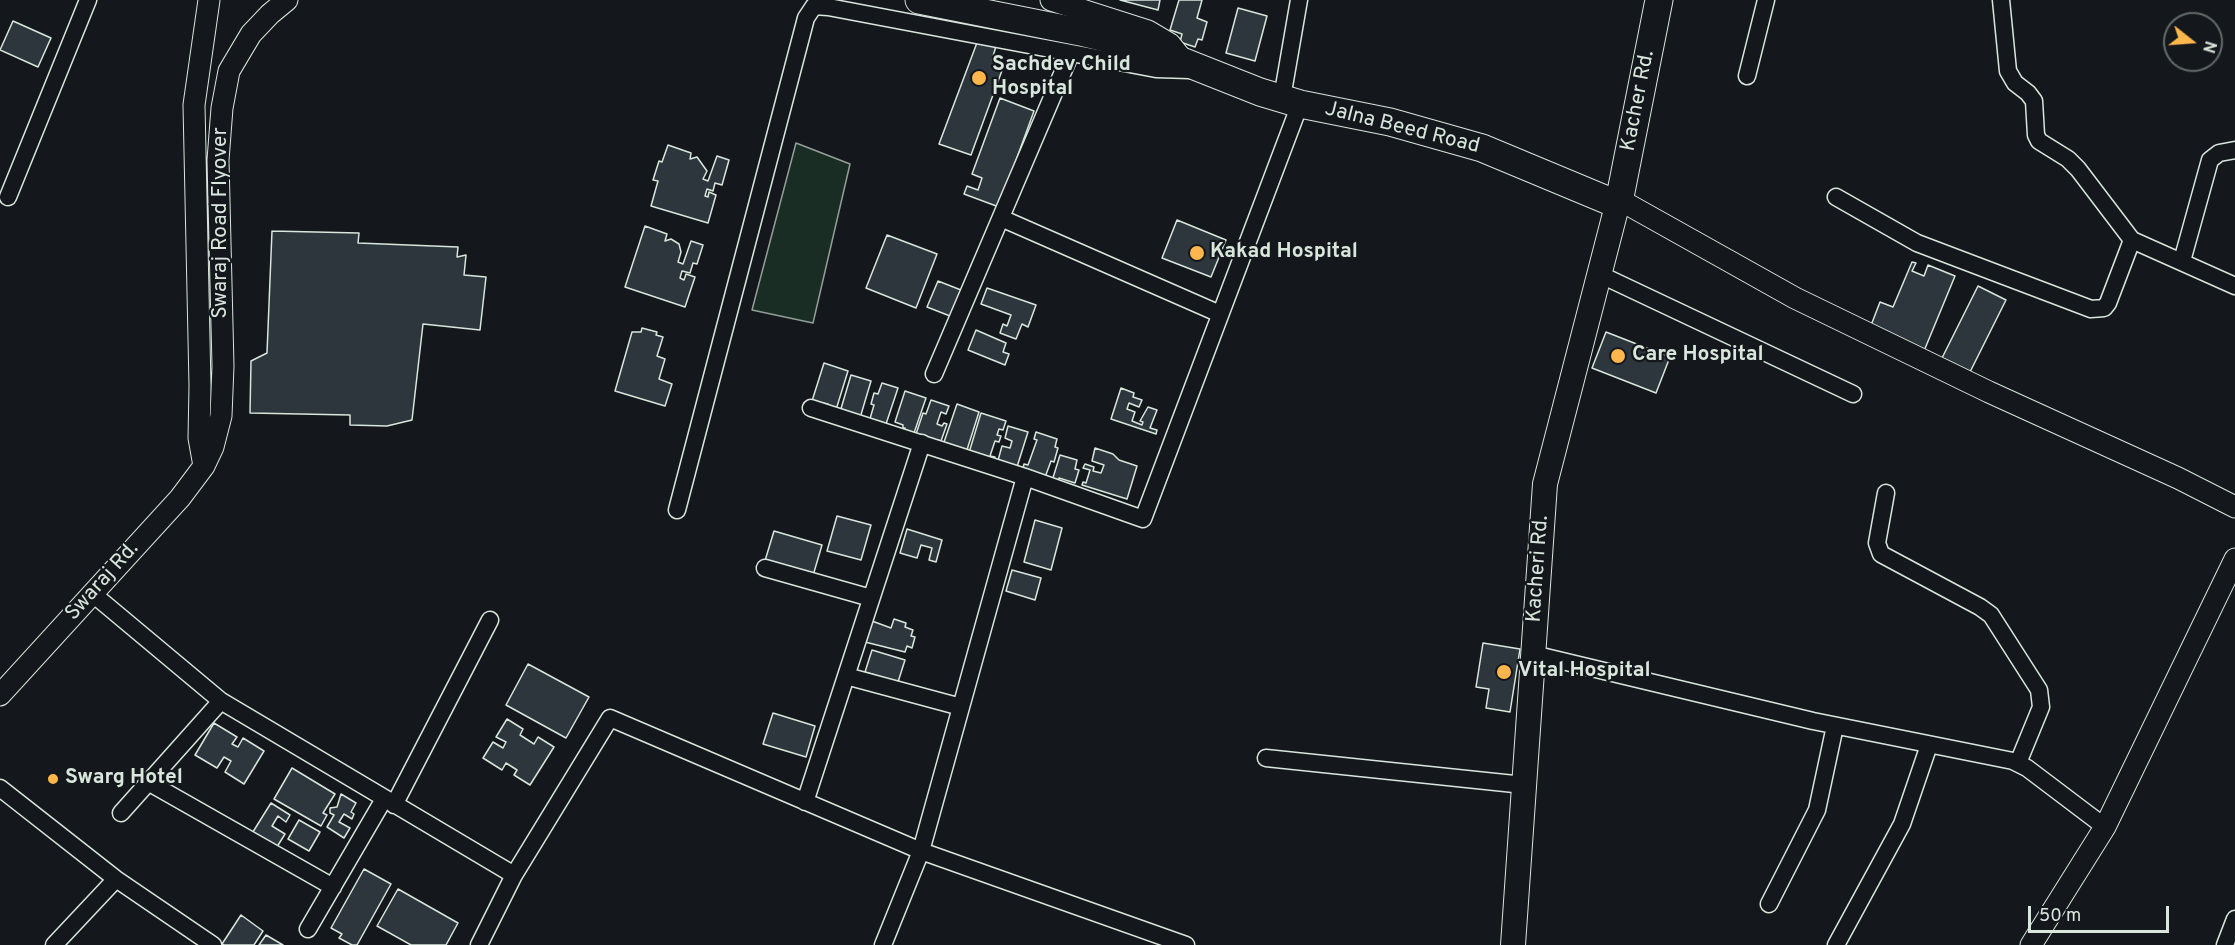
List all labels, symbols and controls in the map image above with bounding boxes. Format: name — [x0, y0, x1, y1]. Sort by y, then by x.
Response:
north arrow — [2163, 12, 2223, 72]
text: N — [2197, 38, 2220, 55]
street label: Kacher Rd. — [1617, 48, 1661, 154]
place label: Sachdev Child Hospital — [992, 53, 1131, 103]
marker: Sachdev Child Hospital — [970, 69, 988, 87]
street label: Jalna Beed Road — [1322, 98, 1482, 160]
street label: Swaraj Road Flyover — [209, 127, 235, 319]
place label: Kakad Hospital — [1210, 240, 1358, 266]
marker: Kakad Hospital — [1188, 244, 1206, 262]
place label: Care Hospital — [1632, 343, 1764, 369]
marker: Care Hospital — [1609, 347, 1627, 365]
street label: Kacheri Rd. — [1523, 515, 1555, 623]
street label: Swaraj Rd. — [61, 537, 145, 627]
place label: Vital Hospital — [1518, 659, 1651, 685]
marker: Vital Hospital — [1495, 663, 1513, 681]
place label: Swarg Hotel — [65, 766, 183, 792]
marker: Swarg Hotel — [46, 772, 60, 786]
scale bar — [2031, 894, 2172, 932]
text: 50 m — [2039, 905, 2081, 928]

